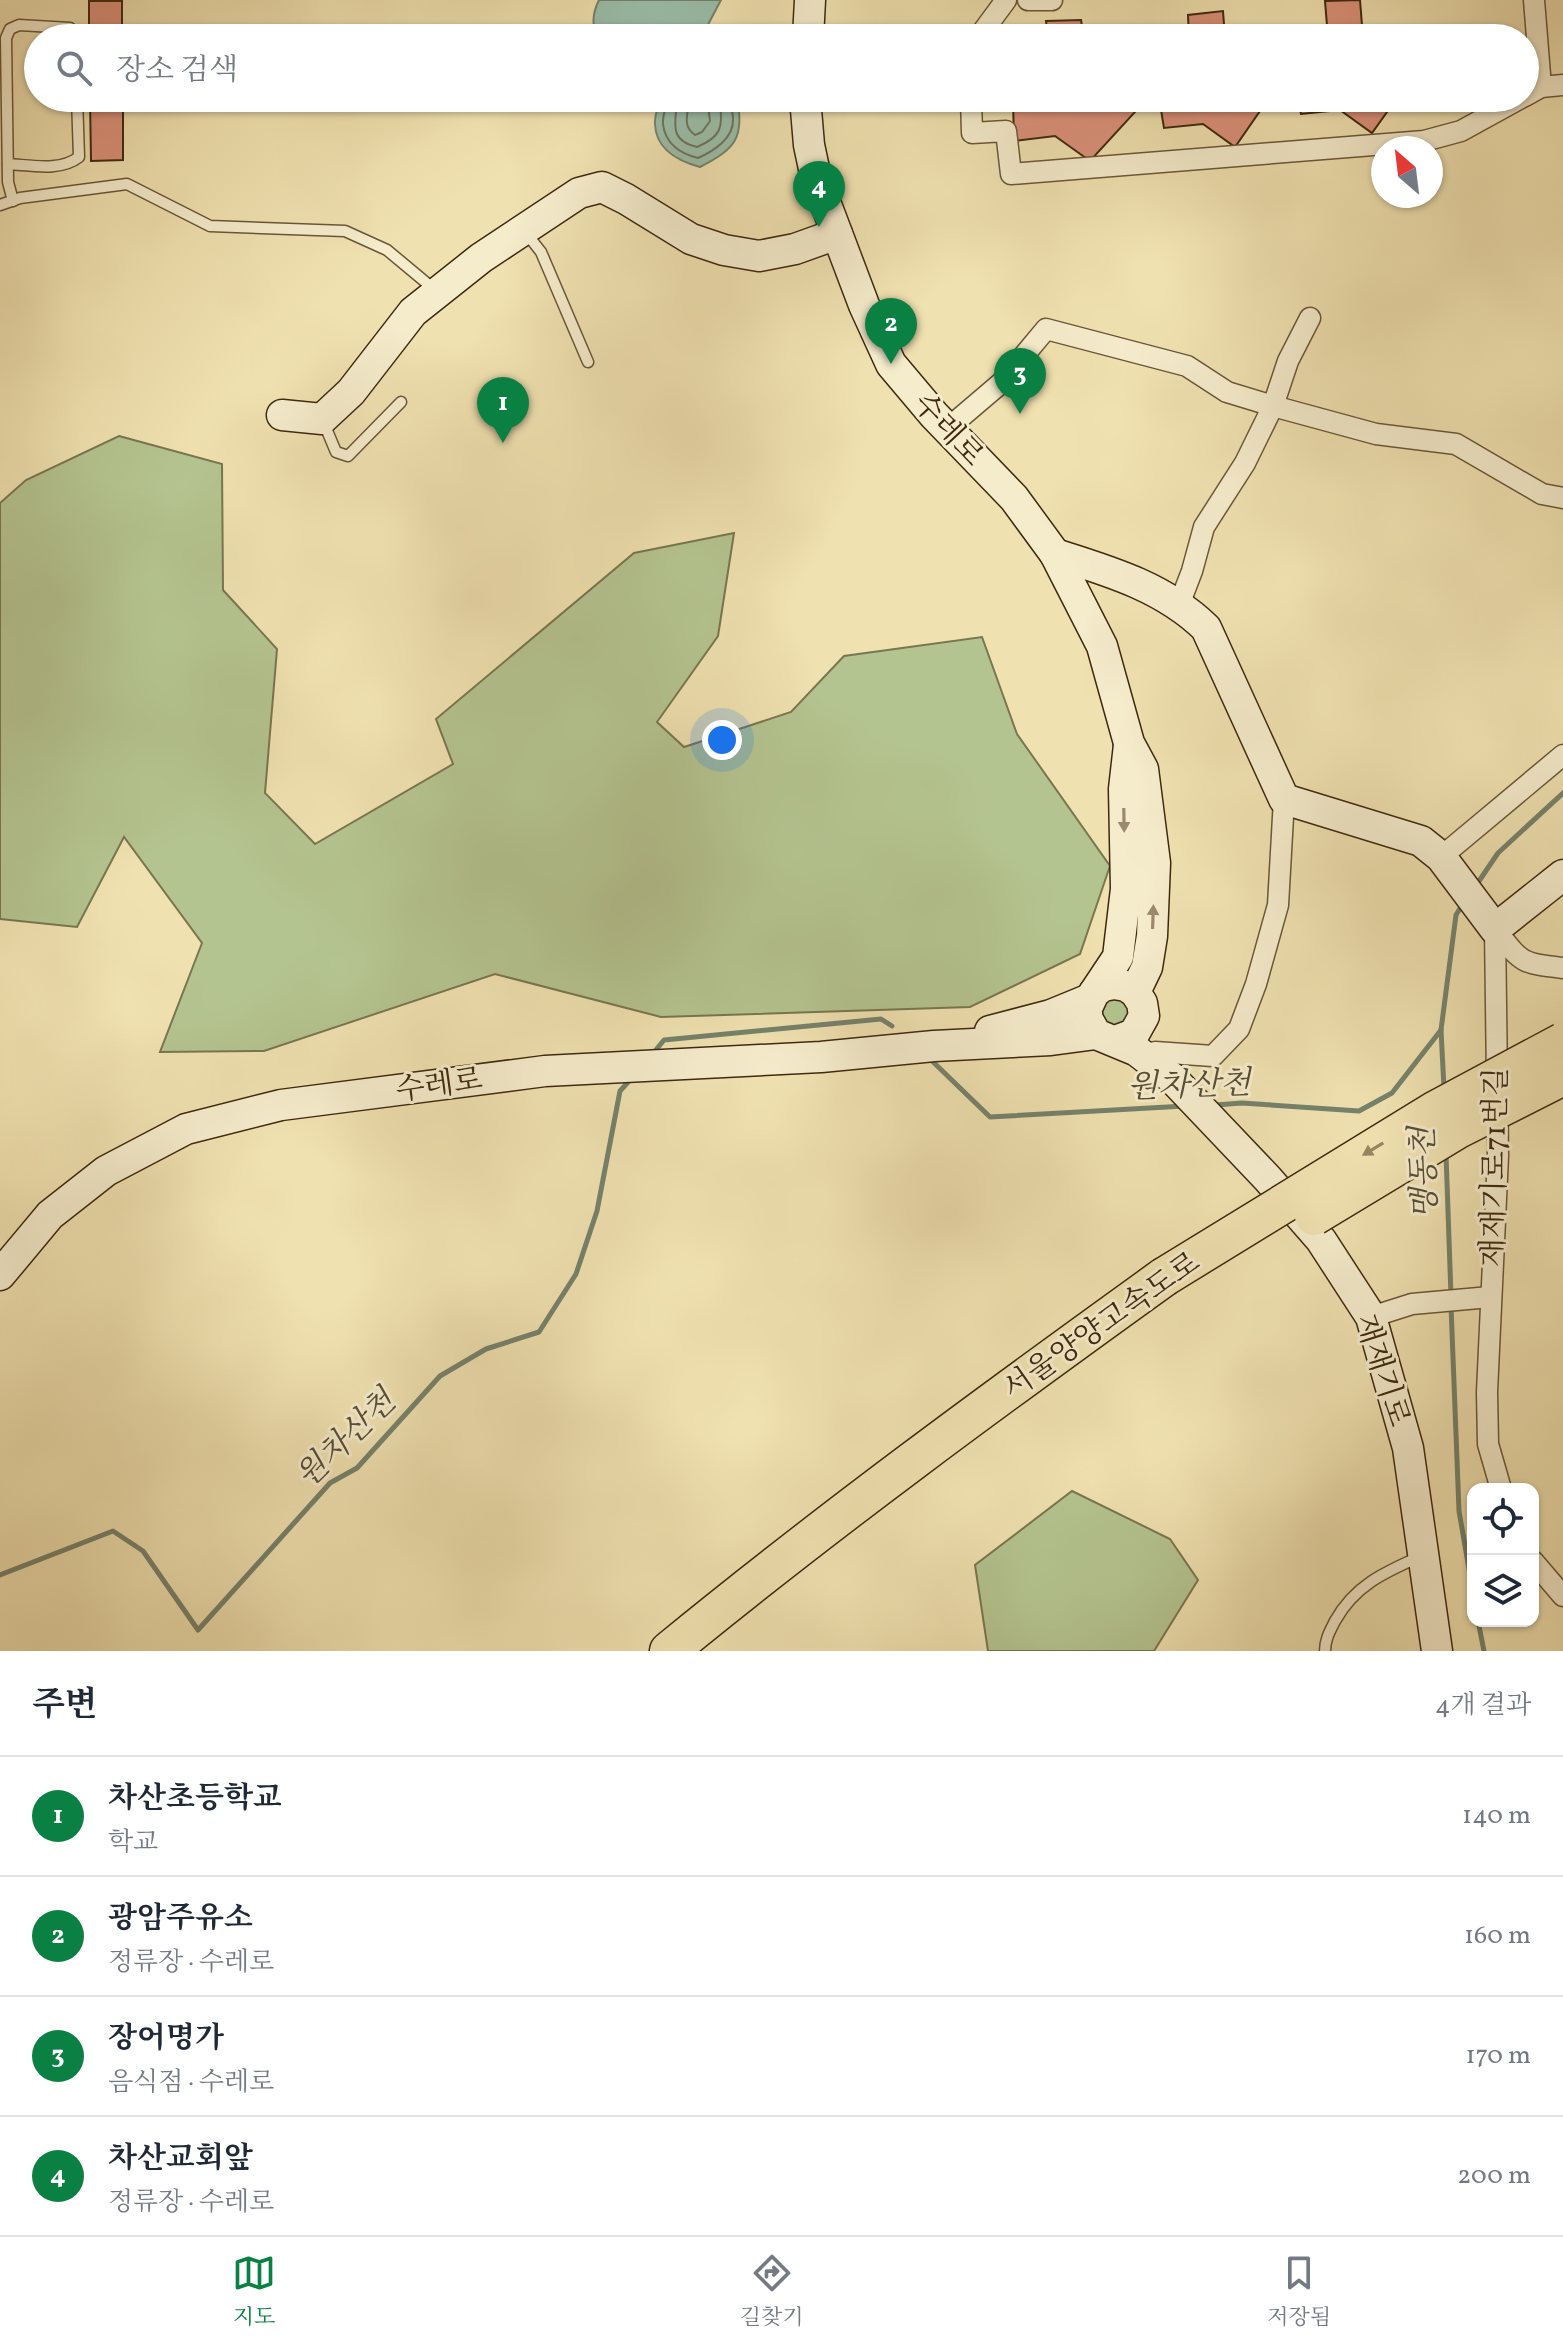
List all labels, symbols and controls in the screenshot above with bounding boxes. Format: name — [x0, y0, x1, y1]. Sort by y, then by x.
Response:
search box — [24, 24, 1539, 112]
icon: search — [52, 46, 96, 90]
text: 장소 검색 — [116, 50, 238, 92]
north arrow — [1371, 136, 1443, 208]
pin: 4 — [793, 161, 845, 227]
pin: 2 — [865, 298, 917, 364]
pin: 3 — [994, 348, 1046, 414]
pin: 1 — [477, 377, 529, 443]
street label: 수레로 — [903, 384, 993, 476]
your location — [702, 720, 742, 760]
one-way arrow — [1118, 808, 1131, 833]
one-way arrow — [1147, 904, 1160, 929]
street label: 수레로 — [393, 1059, 485, 1113]
water label: 원차산천 — [1127, 1063, 1254, 1111]
street label: 재재기로71번길 — [1473, 1067, 1519, 1267]
water label: 맹동천 — [1402, 1124, 1450, 1220]
one-way arrow — [1362, 1142, 1384, 1156]
street label: 서울양양고속도로 — [995, 1243, 1209, 1410]
street label: 재재기로 — [1343, 1309, 1419, 1432]
water label: 원차산천 — [287, 1380, 408, 1499]
map controls — [1467, 1483, 1539, 1627]
button: locate — [1467, 1483, 1539, 1555]
button: layers — [1467, 1555, 1539, 1627]
text: 주변 — [32, 1683, 98, 1730]
text: 4개 결과 — [1435, 1688, 1531, 1724]
text: 차산초등학교 — [108, 1778, 282, 1820]
text: 1 — [53, 1798, 63, 1834]
text: 140 m — [1462, 1798, 1531, 1834]
text: 학교 — [108, 1825, 158, 1861]
text: 광암주유소 — [108, 1898, 253, 1940]
text: 2 — [51, 1918, 65, 1954]
text: 160 m — [1464, 1918, 1531, 1954]
text: 정류장 · 수레로 — [108, 1945, 274, 1981]
text: 장어명가 — [108, 2018, 224, 2060]
text: 3 — [51, 2038, 65, 2074]
text: 170 m — [1466, 2038, 1531, 2074]
text: 음식점 · 수레로 — [108, 2065, 274, 2101]
text: 차산교회앞 — [108, 2138, 253, 2180]
text: 4 — [50, 2158, 66, 2194]
text: 200 m — [1457, 2158, 1531, 2194]
text: 정류장 · 수레로 — [108, 2185, 274, 2221]
tab: 지도 — [232, 2251, 276, 2334]
tab: 길찾기 — [740, 2251, 803, 2334]
tab: 저장됨 — [1267, 2251, 1331, 2334]

